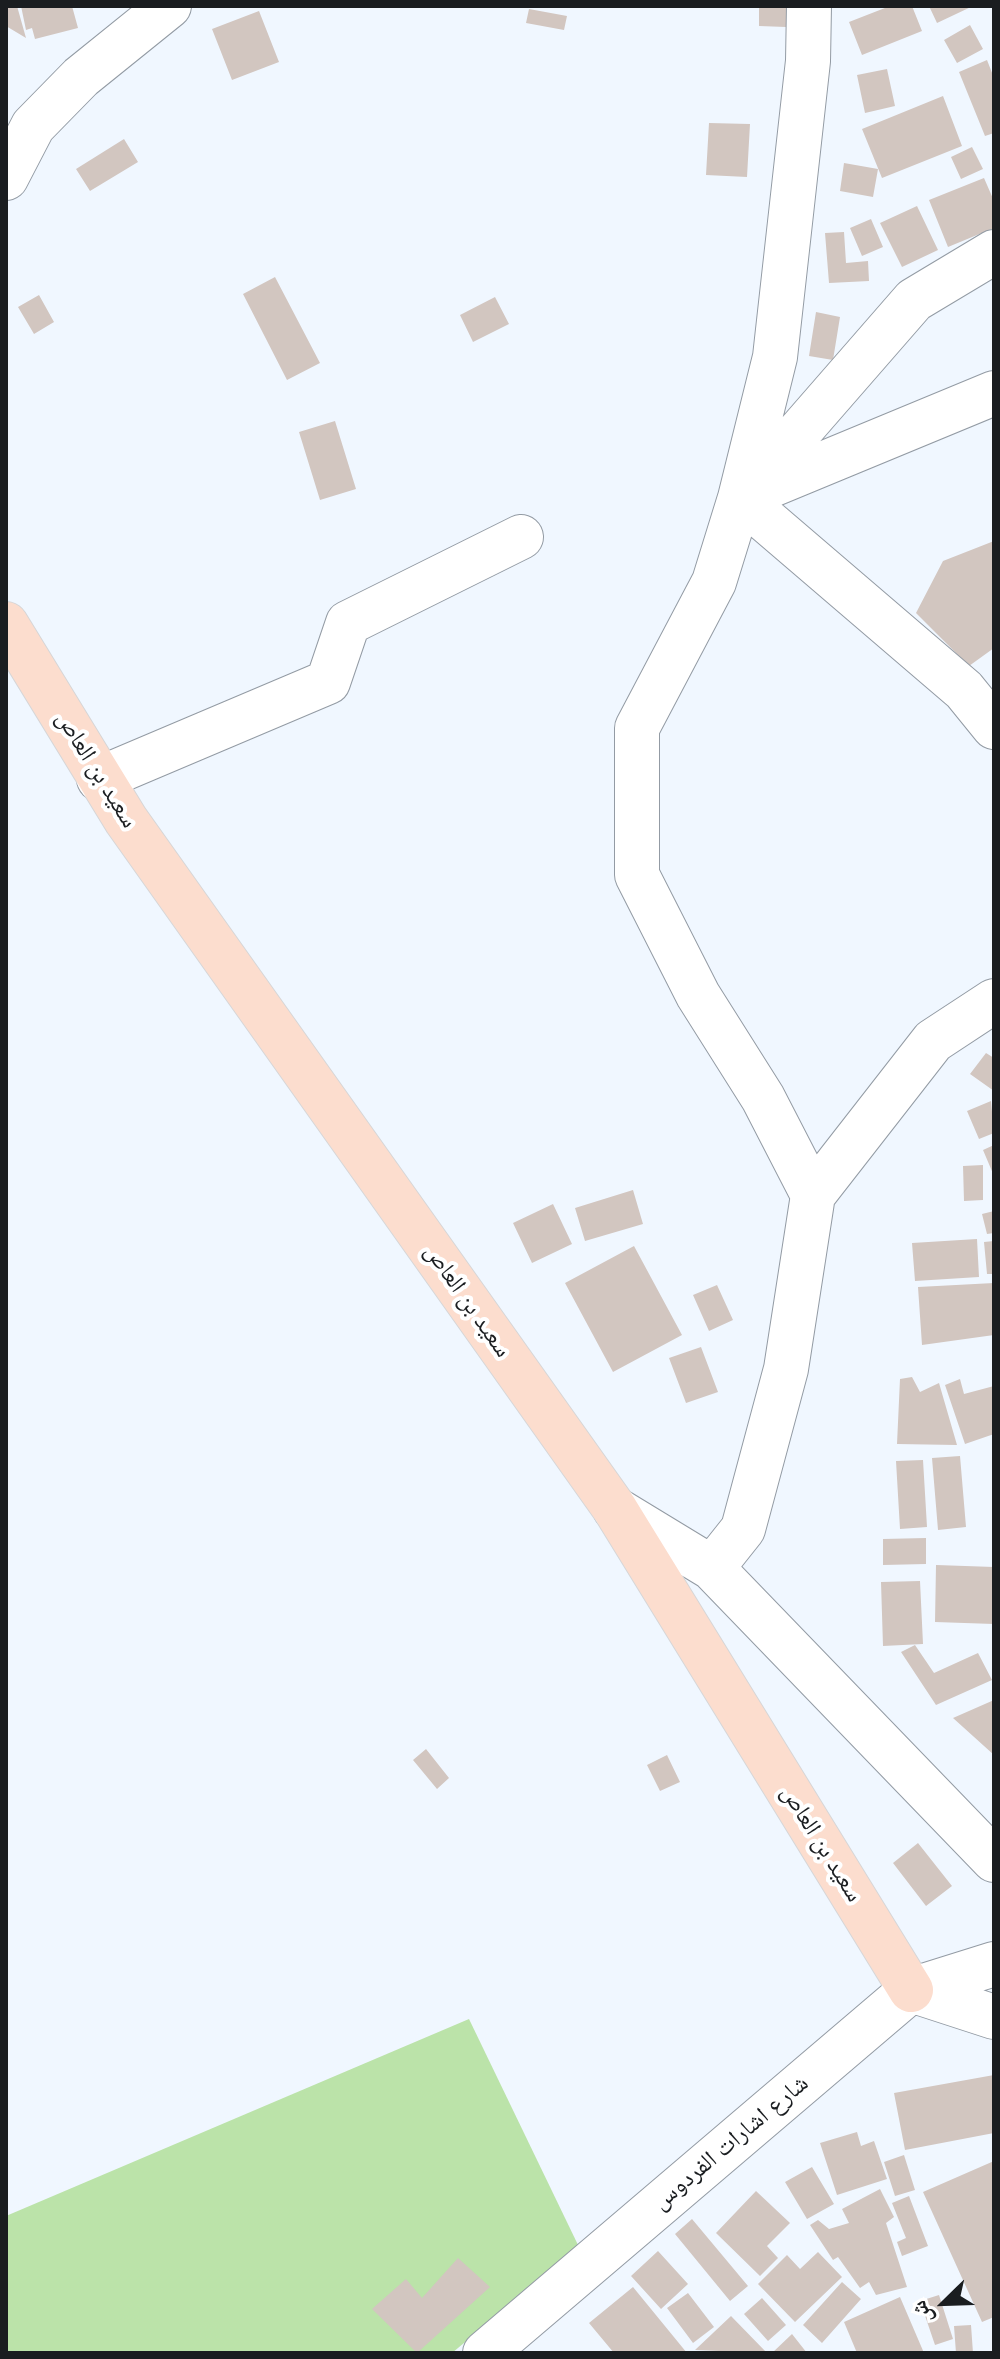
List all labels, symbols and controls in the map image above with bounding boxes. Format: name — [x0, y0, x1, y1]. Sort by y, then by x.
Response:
street label: سعيد بن العاص — [49, 706, 143, 834]
street label: سعيد بن العاص — [417, 1239, 517, 1363]
street label: سعيد بن العاص — [774, 1780, 868, 1908]
street label: شارع اشارات الفردوس — [647, 2069, 815, 2217]
north arrow — [904, 2263, 984, 2343]
text: ش — [904, 2296, 939, 2329]

